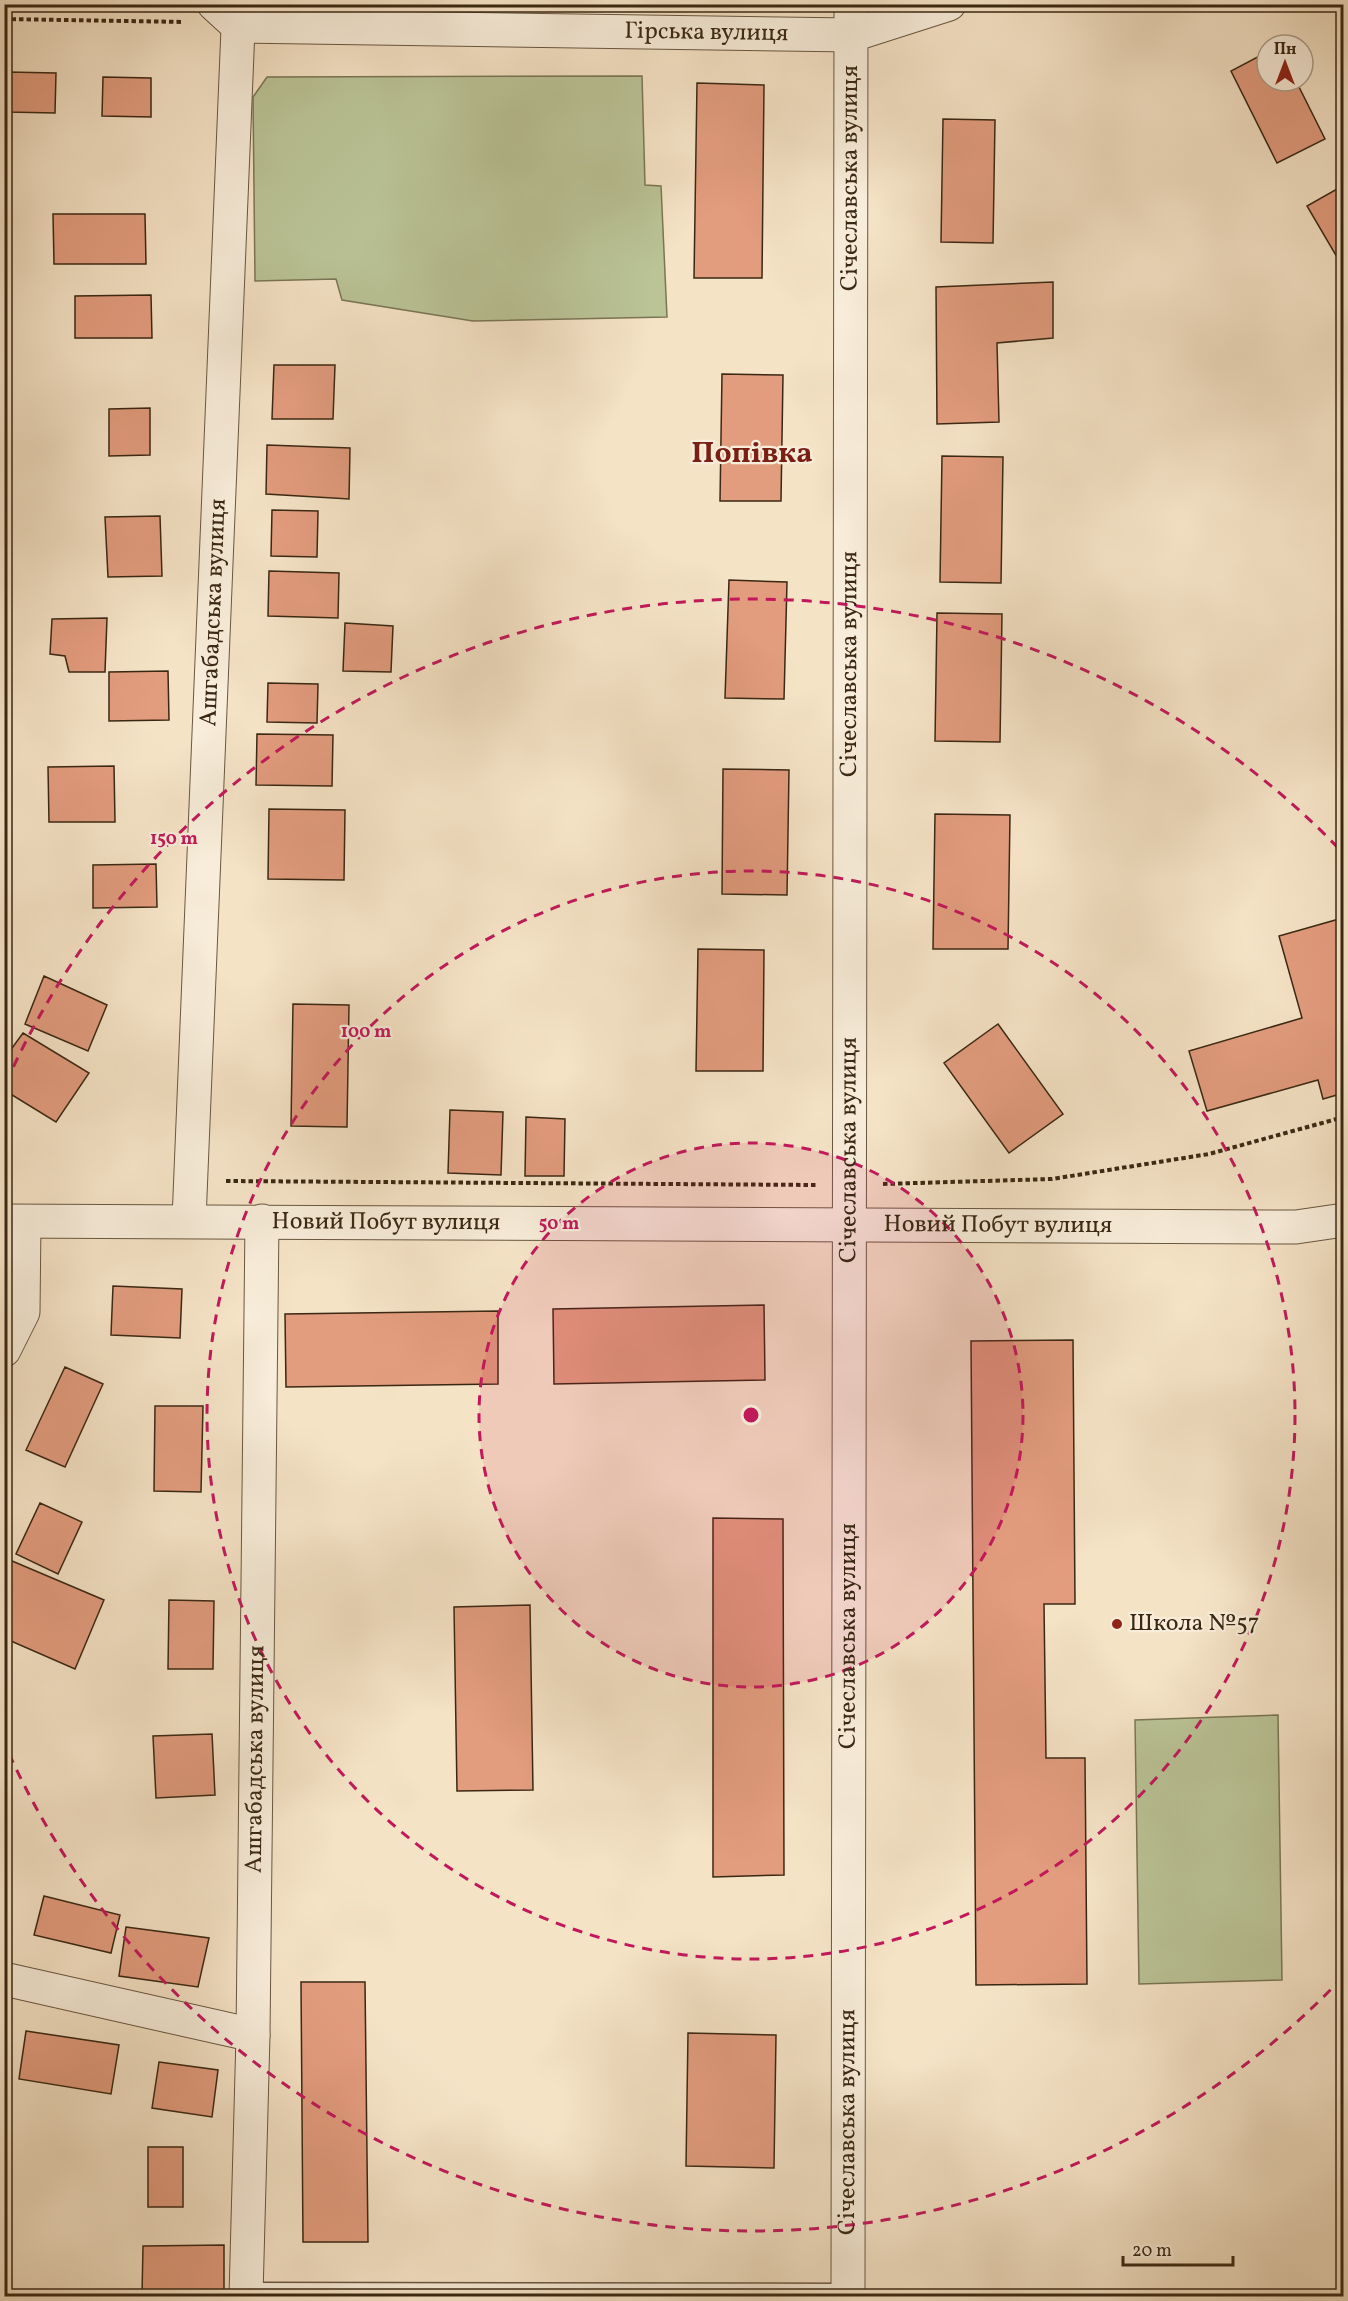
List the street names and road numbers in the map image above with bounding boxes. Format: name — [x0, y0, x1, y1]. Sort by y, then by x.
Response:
street label: Гірська вулиця — [624, 15, 789, 51]
street label: Січеславська вулиця — [834, 65, 868, 291]
street label: Ашгабадська вулиця — [192, 498, 236, 727]
street label: Січеславська вулиця — [833, 551, 867, 777]
street label: Січеславська вулиця — [832, 1037, 867, 1263]
street label: Новий Побут вулиця — [272, 1205, 500, 1240]
street label: Новий Побут вулиця — [884, 1208, 1112, 1243]
street label: Січеславська вулиця — [832, 1523, 866, 1749]
street label: Ашгабадська вулиця — [238, 1645, 274, 1873]
street label: Січеславська вулиця — [831, 2009, 865, 2235]

